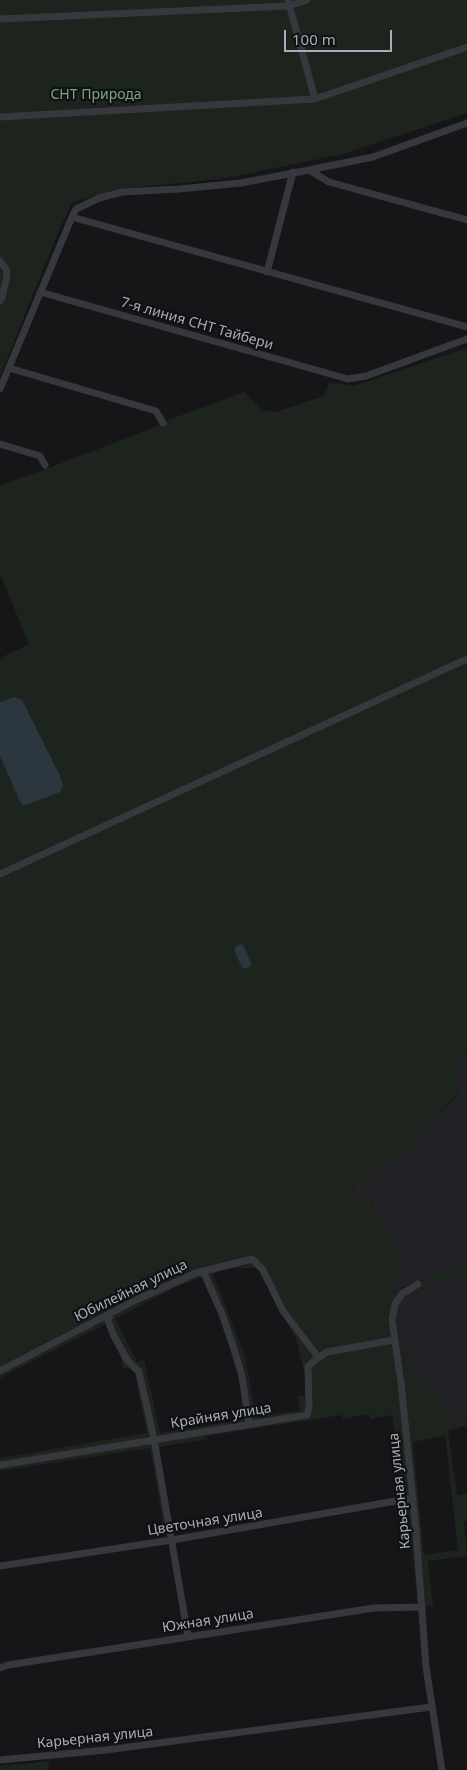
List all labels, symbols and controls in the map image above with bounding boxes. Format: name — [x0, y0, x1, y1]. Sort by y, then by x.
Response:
scale bar — [287, 20, 394, 52]
text: 100 m — [292, 29, 336, 49]
park label: СНТ Природа — [50, 87, 142, 103]
street label: 7-я линия СНТ Тайбери — [119, 294, 275, 354]
street label: Юбилейная улица — [72, 1256, 190, 1326]
street label: Крайняя улица — [169, 1400, 273, 1432]
street label: Карьерная улица — [386, 1432, 414, 1550]
street label: Цветочная улица — [146, 1505, 264, 1539]
street label: Южная улица — [161, 1605, 255, 1637]
street label: Карьерная улица — [36, 1724, 154, 1752]

